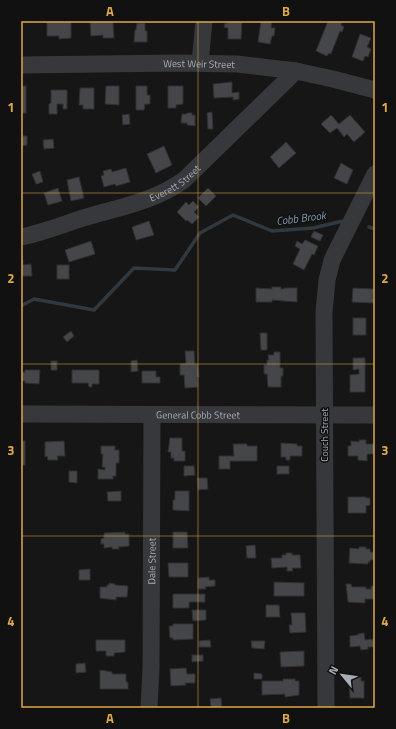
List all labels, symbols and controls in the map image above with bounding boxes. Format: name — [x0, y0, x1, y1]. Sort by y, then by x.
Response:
text: A — [106, 1, 114, 21]
text: B — [282, 1, 290, 21]
street label: West Weir Street — [163, 56, 235, 72]
text: 1 — [7, 97, 15, 117]
text: 1 — [381, 97, 389, 117]
street label: Everett Street — [147, 161, 204, 206]
water label: Cobb Brook — [275, 207, 328, 229]
text: 2 — [7, 268, 15, 288]
text: 2 — [381, 268, 389, 288]
street label: General Cobb Street — [156, 407, 240, 423]
street label: Couch Street — [317, 408, 332, 462]
text: 3 — [7, 440, 15, 460]
text: 3 — [381, 440, 389, 460]
street label: Dale Street — [144, 537, 160, 585]
text: 4 — [7, 611, 15, 631]
text: 4 — [381, 611, 389, 631]
north arrow — [322, 655, 362, 695]
text: N — [324, 663, 342, 677]
text: A — [106, 708, 114, 728]
text: B — [282, 708, 290, 728]

